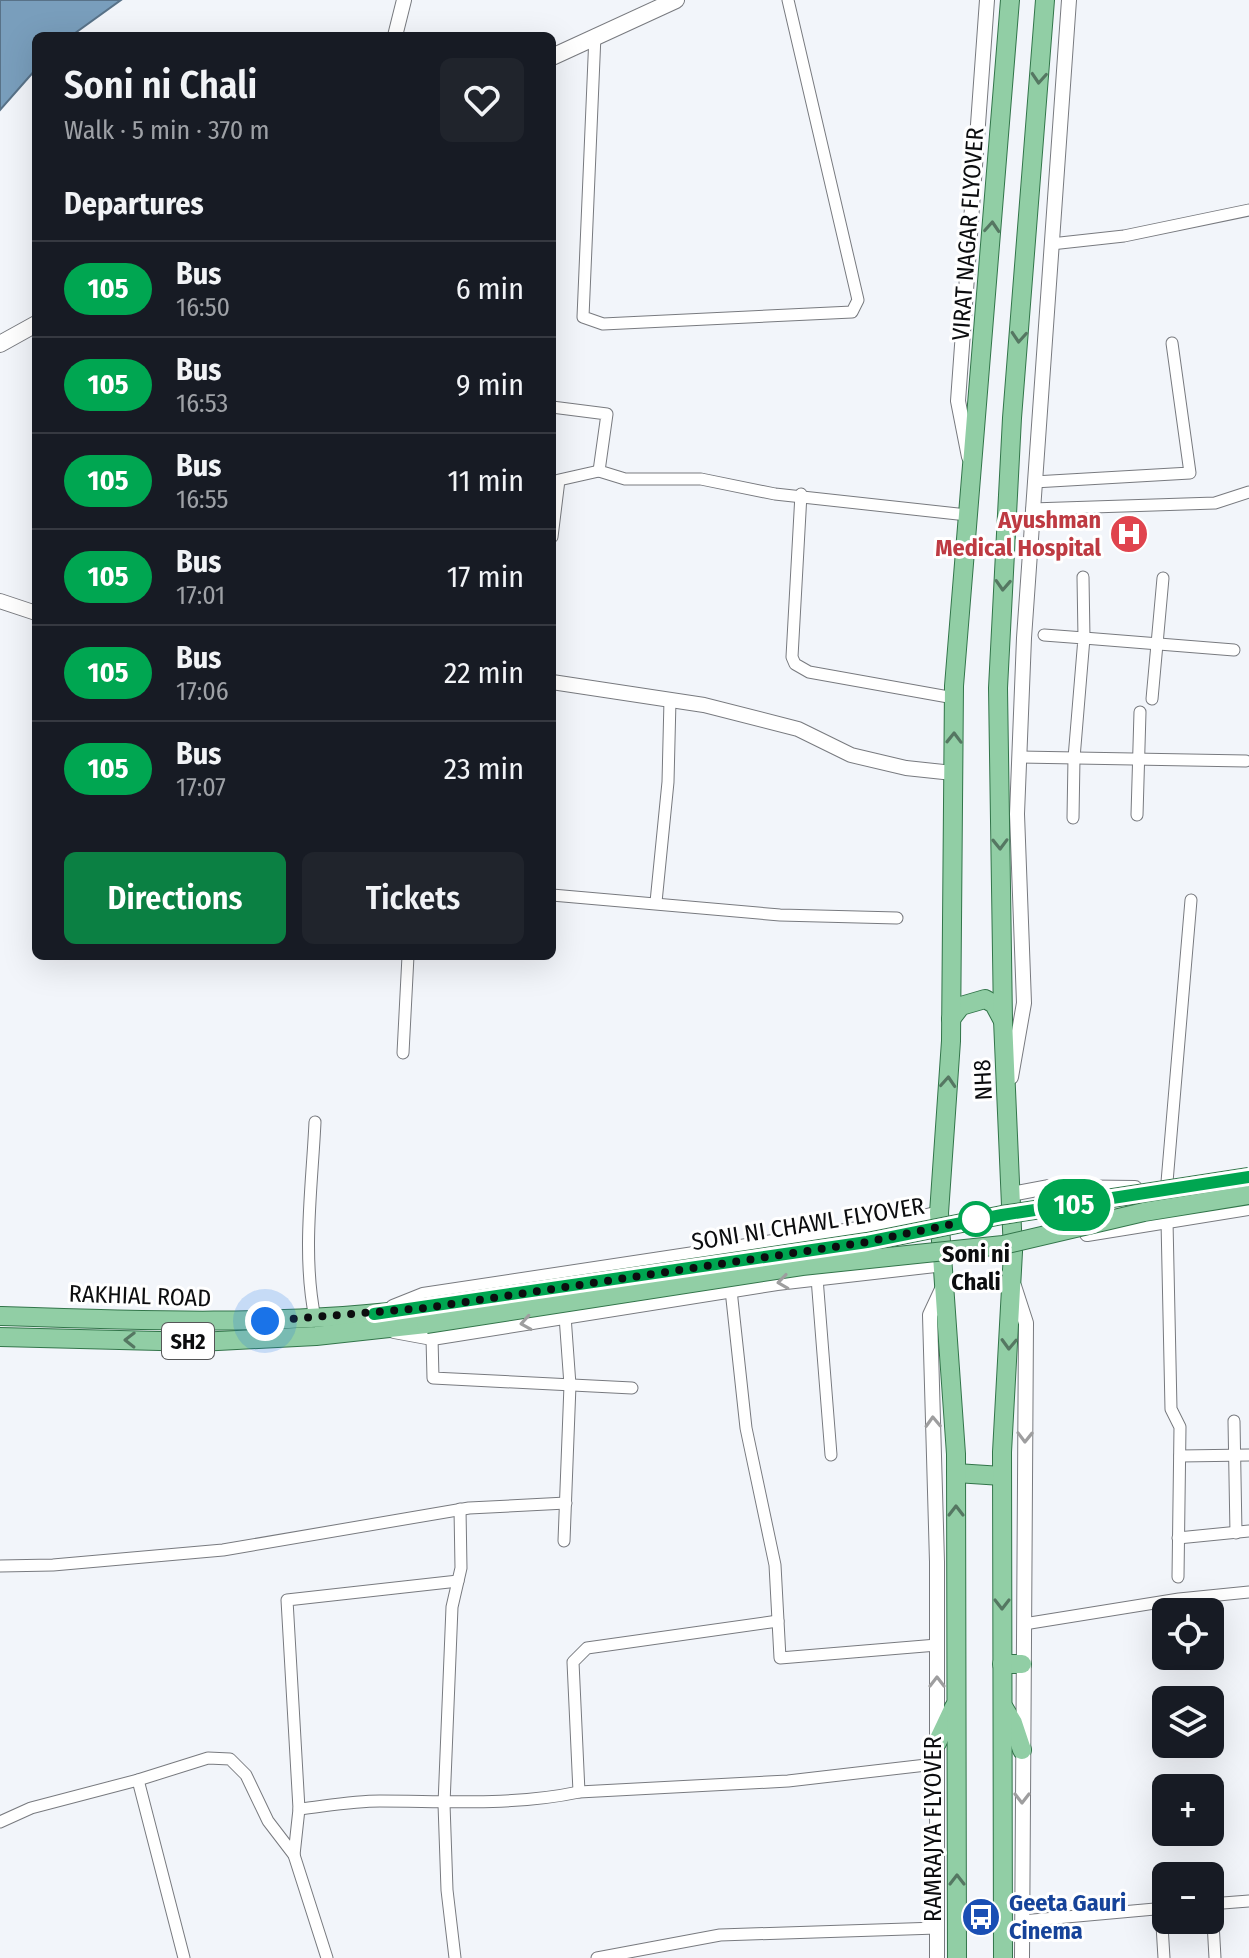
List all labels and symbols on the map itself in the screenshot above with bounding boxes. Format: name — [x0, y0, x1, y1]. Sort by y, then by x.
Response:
one-way arrow — [1031, 72, 1048, 85]
street label: VIRAT NAGAR FLYOVER — [947, 127, 989, 341]
one-way arrow — [984, 220, 1001, 233]
one-way arrow — [1011, 331, 1028, 344]
place label: Ayushman Medical Hospital — [935, 506, 1101, 562]
hospital icon: Ayushman Medical Hospital — [1108, 513, 1150, 555]
one-way arrow — [995, 579, 1012, 592]
one-way arrow — [945, 731, 963, 744]
one-way arrow — [992, 838, 1009, 851]
street label: NH8 — [968, 1059, 998, 1101]
one-way arrow — [939, 1075, 956, 1088]
line badge: 105 — [1028, 1179, 1120, 1231]
street label: SONI NI CHAWL FLYOVER — [690, 1192, 926, 1256]
marker: Soni ni Chali — [959, 1202, 993, 1236]
place label: Soni ni Chali — [942, 1240, 1010, 1296]
one-way arrow — [776, 1273, 790, 1290]
street label: RAKHIAL ROAD — [68, 1280, 212, 1312]
your location — [245, 1301, 285, 1341]
one-way arrow — [519, 1313, 533, 1330]
road number: SH2 — [162, 1323, 214, 1359]
one-way arrow — [123, 1331, 136, 1349]
one-way arrow — [1001, 1338, 1018, 1351]
one-way arrow — [925, 1415, 942, 1428]
one-way arrow — [1016, 1431, 1034, 1444]
one-way arrow — [947, 1504, 965, 1517]
one-way arrow — [993, 1598, 1011, 1611]
one-way arrow — [928, 1675, 946, 1688]
street label: RAMRAJYA FLYOVER — [919, 1736, 947, 1922]
one-way arrow — [1013, 1792, 1031, 1805]
one-way arrow — [948, 1873, 966, 1886]
place label: Geeta Gauri Cinema — [1009, 1889, 1126, 1945]
bus stop icon: Geeta Gauri Cinema — [960, 1896, 1002, 1938]

